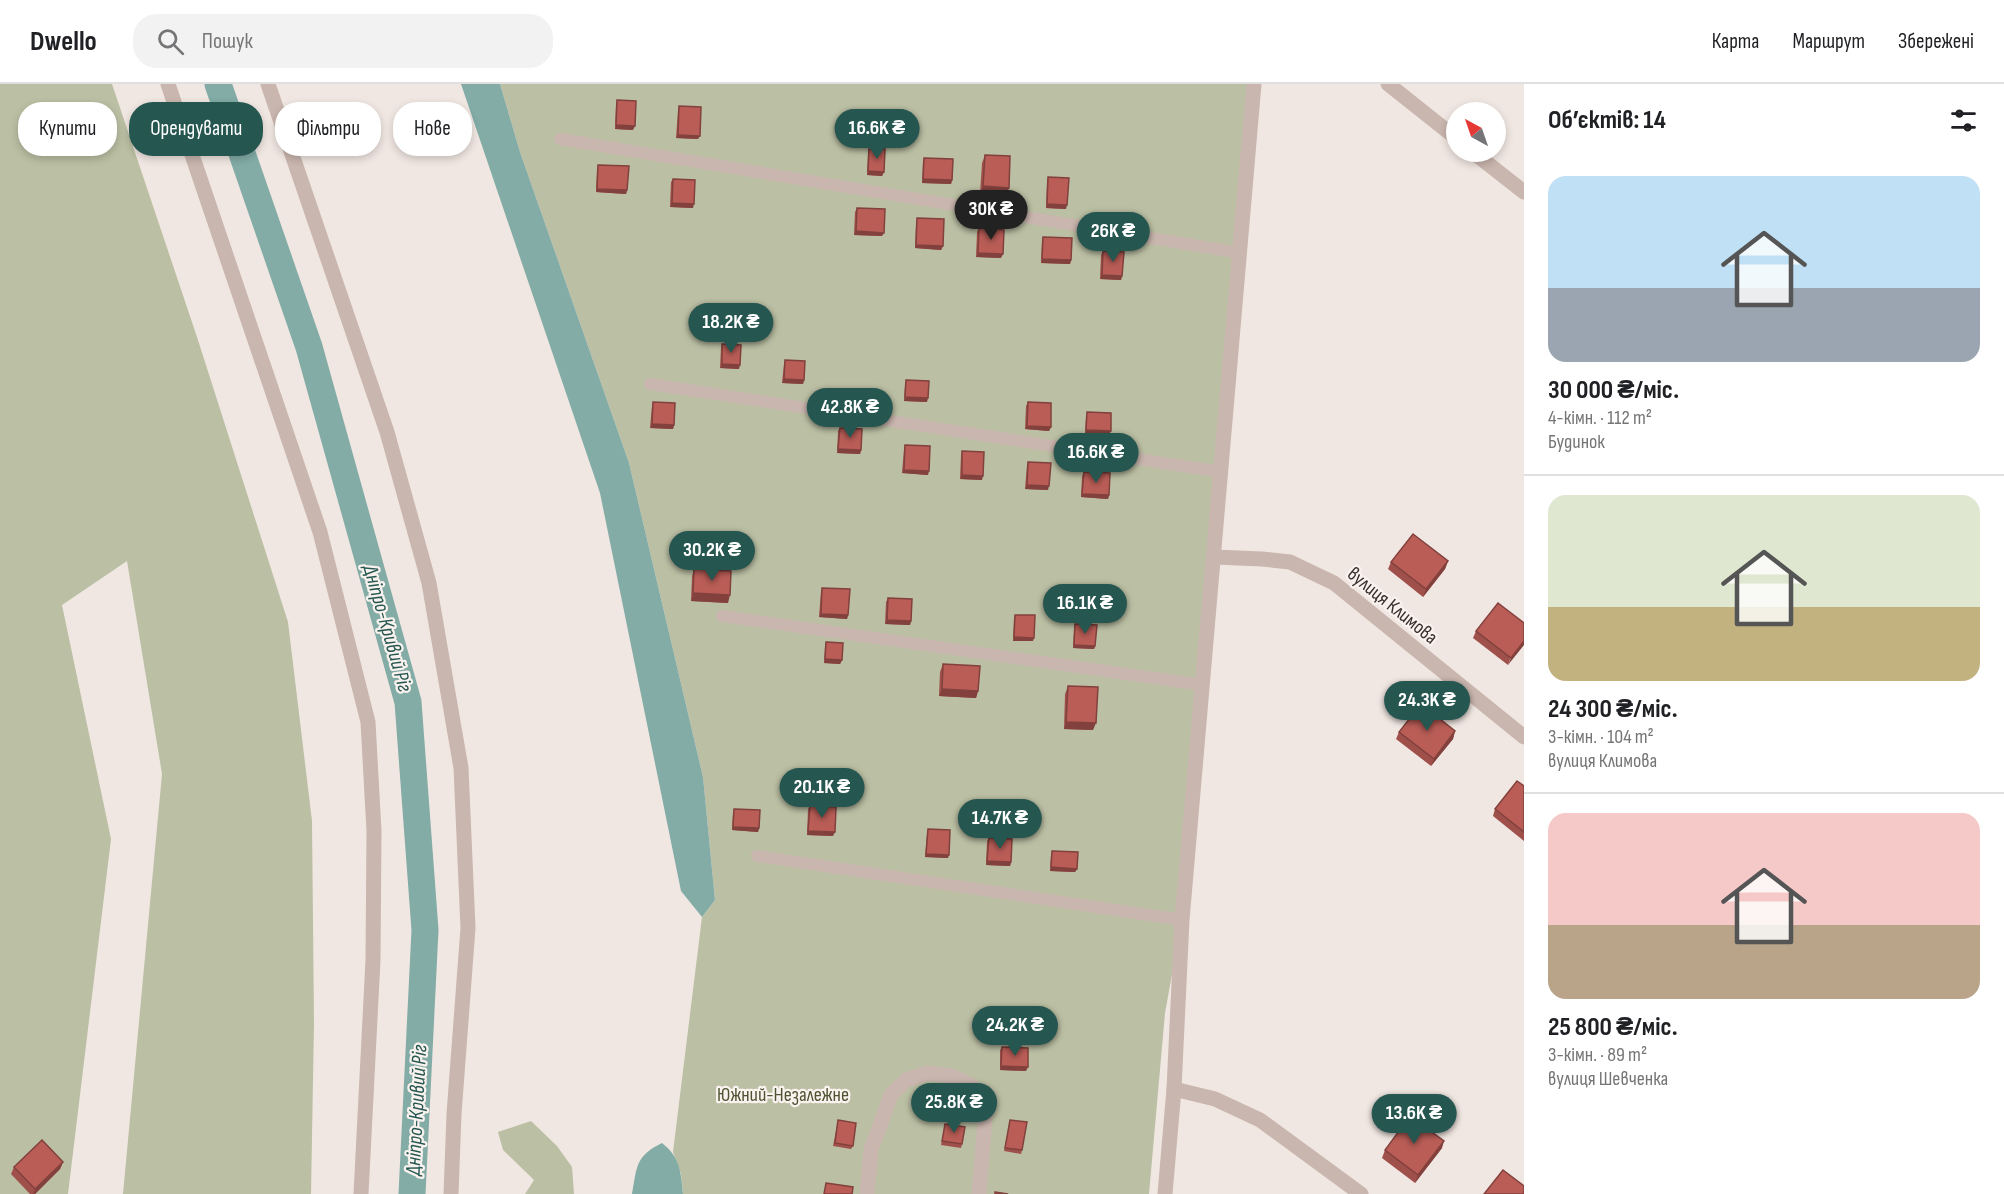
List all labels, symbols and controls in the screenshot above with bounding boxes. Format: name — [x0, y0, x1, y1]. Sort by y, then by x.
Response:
search box — [133, 14, 553, 68]
text: Dwello — [30, 25, 97, 58]
icon: search — [154, 25, 187, 58]
text: Пошук — [202, 28, 253, 55]
text: Карта — [1712, 29, 1759, 54]
text: Маршрут — [1792, 29, 1865, 54]
text: Збережені — [1898, 29, 1974, 54]
chip: Купити — [18, 102, 117, 156]
chip: Орендувати — [129, 102, 263, 156]
chip: Фільтри — [275, 102, 381, 156]
chip: Нове — [393, 102, 472, 156]
north arrow — [1446, 102, 1506, 162]
map controls — [1446, 102, 1506, 162]
icon: filters — [1947, 104, 1980, 137]
text: Об’єктів: 14 — [1548, 105, 1666, 136]
pin: 16.6K ₴ — [822, 109, 932, 160]
text: 16.6K ₴ — [849, 116, 905, 140]
pin: 30K ₴ — [949, 190, 1033, 241]
text: 30K ₴ — [969, 197, 1013, 221]
pin: 26K ₴ — [1071, 212, 1155, 263]
icon: home — [1710, 215, 1818, 323]
text: 26K ₴ — [1091, 219, 1135, 243]
pin: 18.2K ₴ — [676, 303, 786, 354]
text: 18.2K ₴ — [702, 310, 760, 334]
text: 30 000 ₴/міс. — [1548, 375, 1679, 406]
pin: 42.8K ₴ — [795, 388, 905, 439]
text: 42.8K ₴ — [821, 395, 879, 419]
text: 4-кімн. · 112 m² — [1548, 406, 1652, 430]
text: Будинок — [1548, 430, 1605, 454]
pin: 16.6K ₴ — [1041, 433, 1151, 484]
text: 16.6K ₴ — [1068, 440, 1124, 464]
pin: 30.2K ₴ — [657, 531, 767, 582]
icon: home — [1710, 534, 1818, 642]
text: 30.2K ₴ — [683, 538, 741, 562]
water label: Дніпро-Кривий Ріг — [357, 561, 418, 695]
street label: вулиця Климова — [1342, 562, 1442, 649]
pin: 16.1K ₴ — [1030, 584, 1140, 635]
text: 16.1K ₴ — [1057, 591, 1113, 615]
pin: 24.3K ₴ — [1372, 681, 1482, 732]
text: 24.3K ₴ — [1398, 688, 1456, 712]
text: 24 300 ₴/міс. — [1548, 694, 1678, 725]
text: 3-кімн. · 104 m² — [1548, 725, 1654, 749]
text: вулиця Климова — [1548, 749, 1657, 773]
pin: 20.1K ₴ — [767, 768, 877, 819]
text: 20.1K ₴ — [794, 775, 850, 799]
pin: 14.7K ₴ — [945, 799, 1055, 850]
text: 14.7K ₴ — [972, 806, 1028, 830]
icon: home — [1710, 852, 1818, 960]
pin: 24.2K ₴ — [960, 1006, 1070, 1057]
text: 25 800 ₴/міс. — [1548, 1012, 1678, 1043]
text: 24.2K ₴ — [986, 1013, 1044, 1037]
water label: Дніпро-Кривий Ріг — [401, 1043, 432, 1177]
text: 3-кімн. · 89 m² — [1548, 1043, 1647, 1067]
text: вулиця Шевченка — [1548, 1067, 1668, 1091]
park label: Южний-Незалежне — [717, 1083, 849, 1107]
pin: 25.8K ₴ — [899, 1083, 1009, 1134]
text: 25.8K ₴ — [925, 1090, 983, 1114]
pin: 13.6K ₴ — [1359, 1094, 1469, 1145]
text: 13.6K ₴ — [1386, 1101, 1442, 1125]

